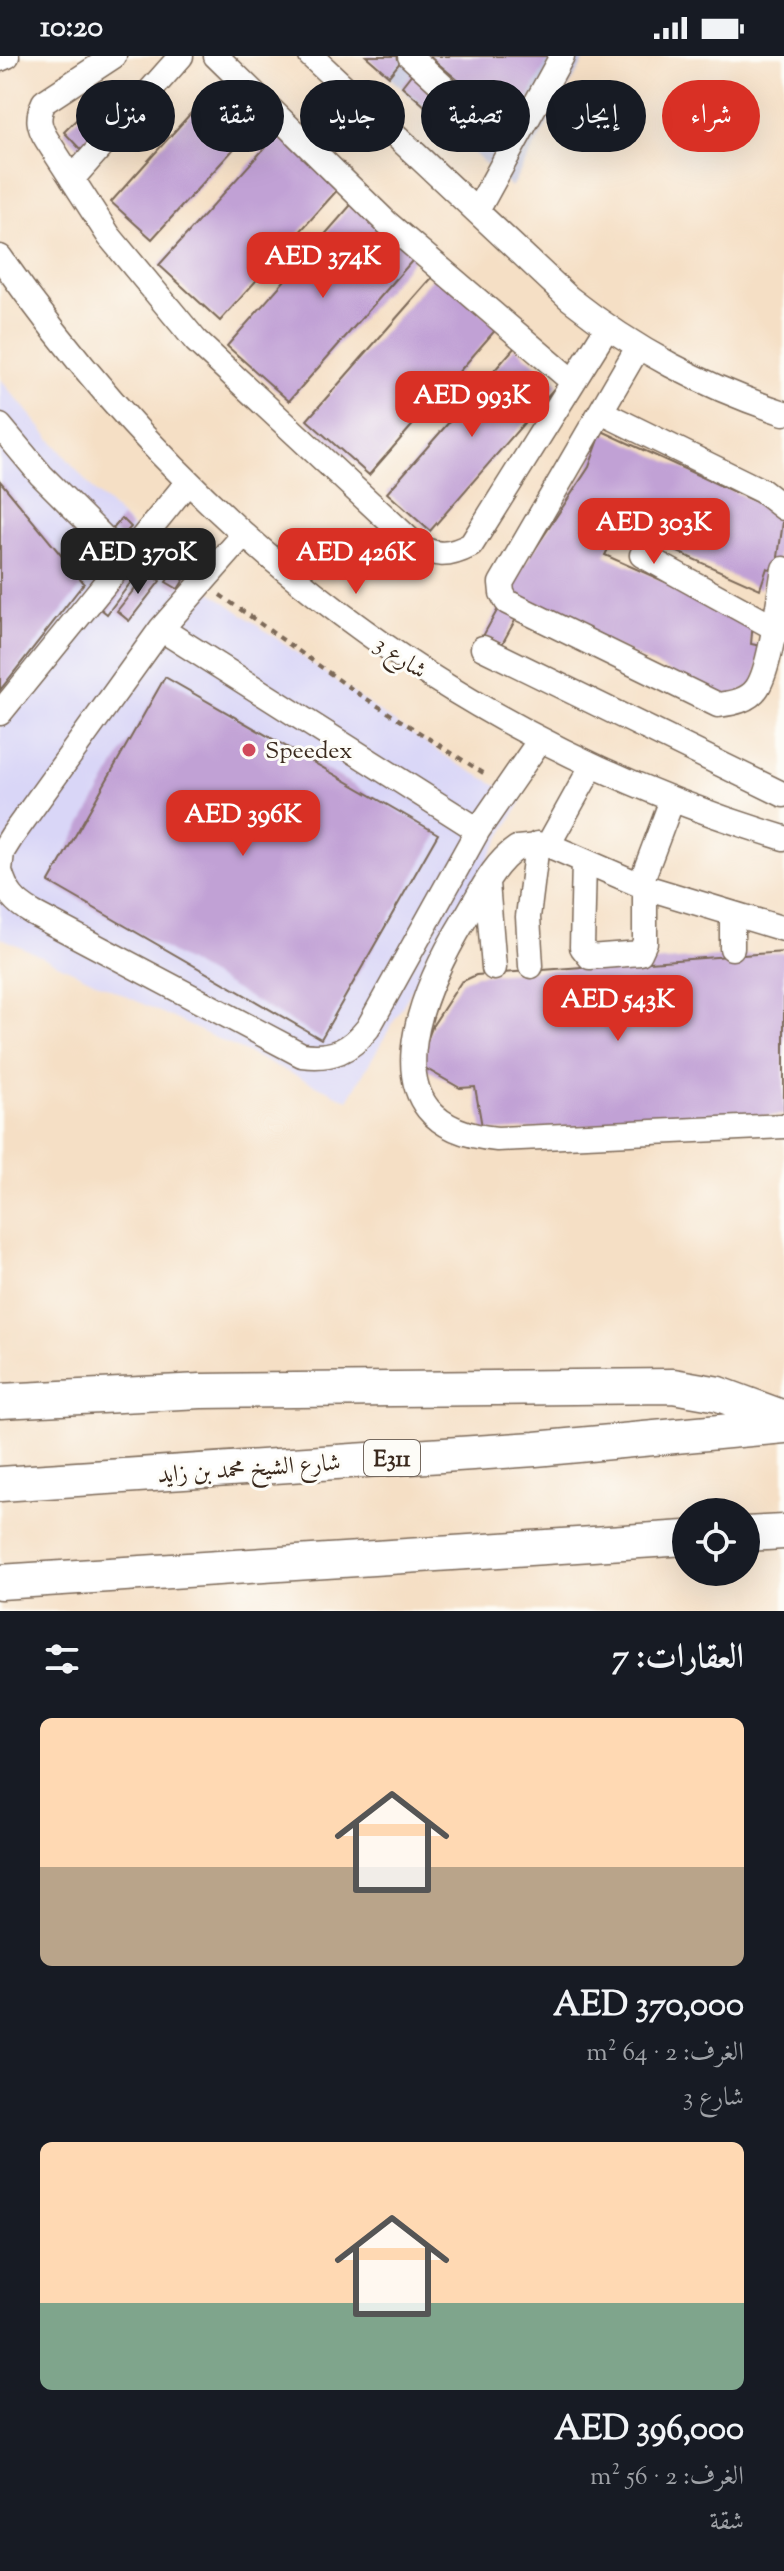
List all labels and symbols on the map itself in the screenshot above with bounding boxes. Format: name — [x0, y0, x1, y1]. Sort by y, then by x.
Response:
pin: AED 374K — [240, 232, 406, 300]
pin: AED 993K — [389, 371, 555, 439]
pin: AED 303K — [571, 498, 737, 566]
pin: AED 370K — [55, 528, 221, 596]
pin: AED 426K — [273, 528, 439, 596]
street label: شارع 3 — [366, 629, 433, 689]
place label: Speedex — [265, 735, 352, 769]
marker: Speedex — [240, 741, 258, 759]
pin: AED 396K — [160, 790, 326, 858]
pin: AED 543K — [535, 975, 701, 1043]
road number: E311 — [364, 1440, 420, 1476]
street label: شارع الشيخ محمد بن زايد — [156, 1447, 342, 1495]

